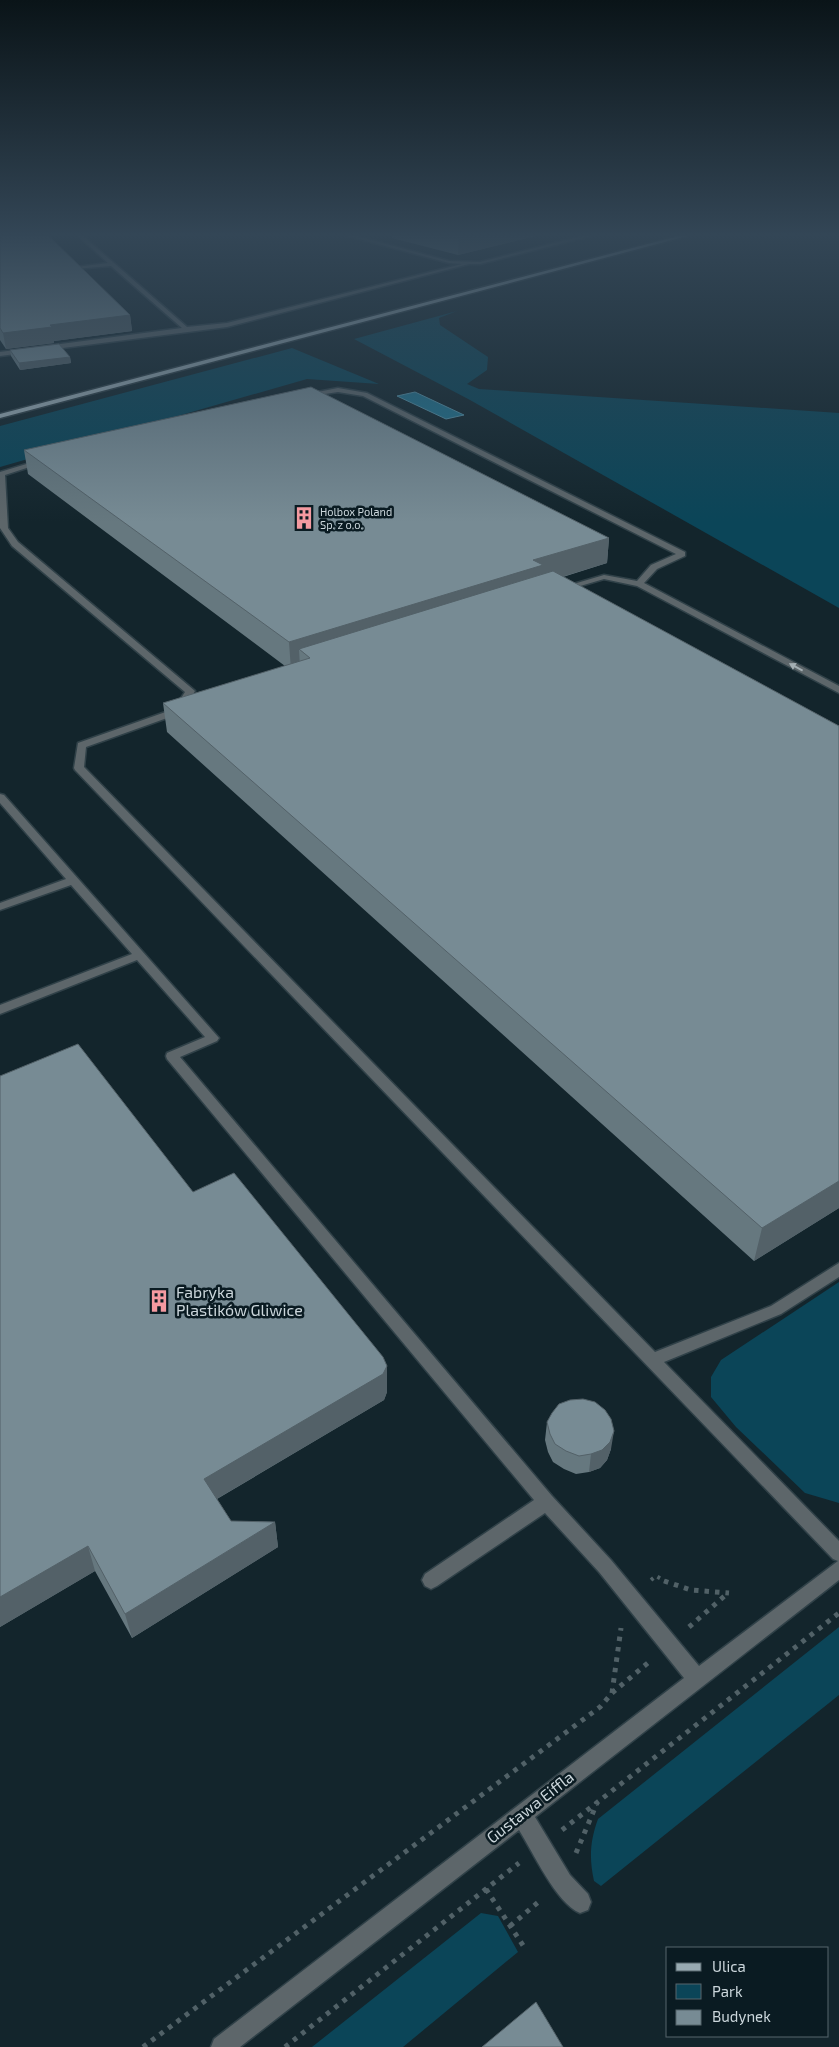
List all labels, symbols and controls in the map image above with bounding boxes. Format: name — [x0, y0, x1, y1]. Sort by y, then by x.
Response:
building icon: Holbox Poland Sp. z o.o. — [291, 505, 317, 531]
place label: Holbox Poland Sp. z o.o. — [320, 505, 392, 531]
one-way arrow — [789, 663, 803, 671]
place label: Fabryka Plastików Gliwice — [176, 1282, 303, 1319]
building icon: Fabryka Plastików Gliwice — [146, 1288, 172, 1314]
street label: Gustawa Eiffla — [482, 1767, 577, 1847]
legend — [666, 1947, 829, 2037]
text: Ulica — [712, 1957, 746, 1975]
text: Park — [712, 1982, 743, 2000]
text: Budynek — [712, 2007, 771, 2025]

